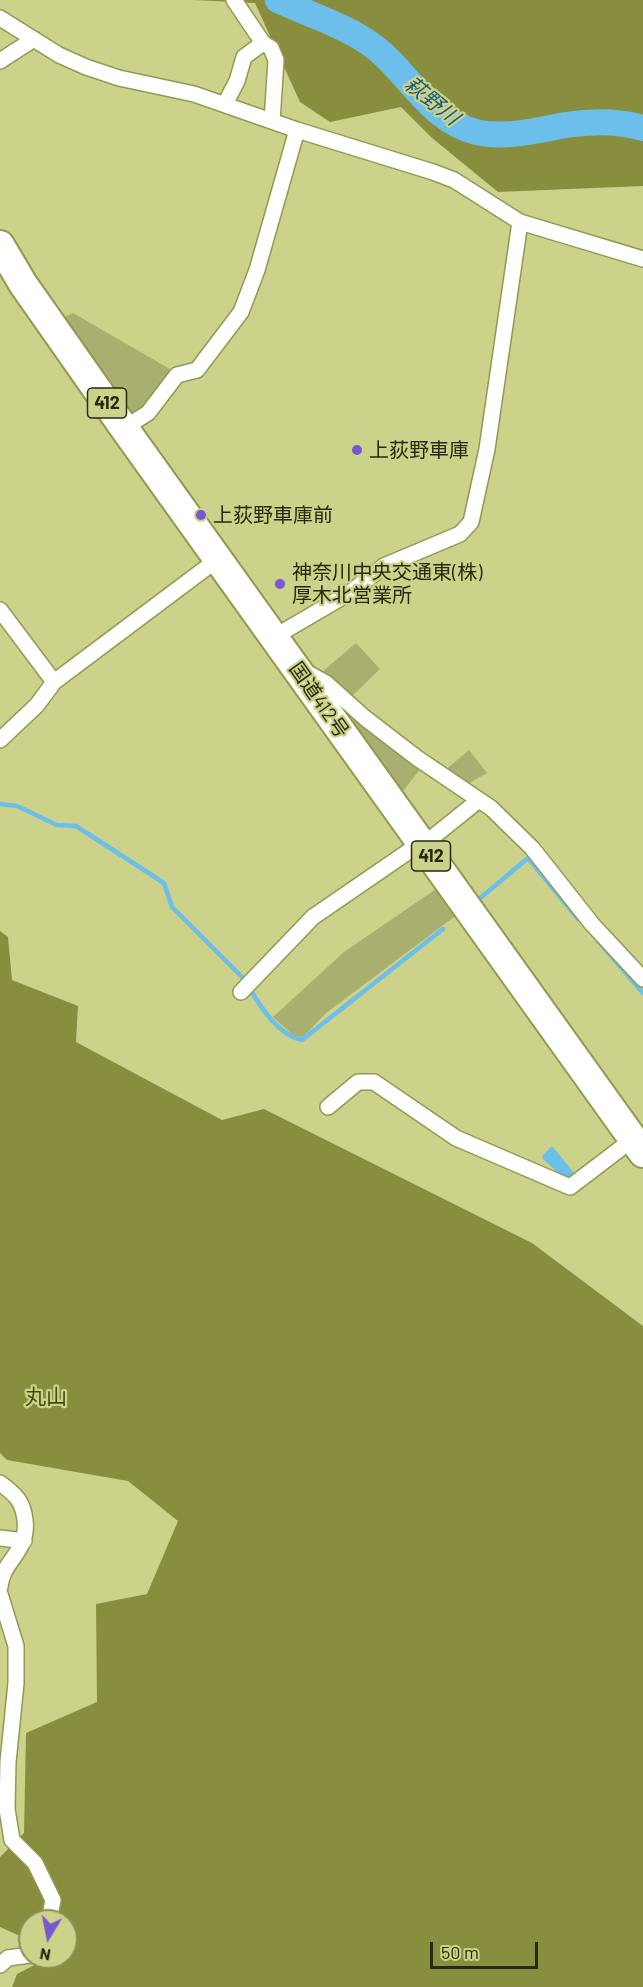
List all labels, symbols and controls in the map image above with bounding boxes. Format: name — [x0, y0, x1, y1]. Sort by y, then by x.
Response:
water label: 萩野川 — [400, 71, 464, 131]
road number: 412 — [88, 388, 126, 418]
place label: 上荻野車庫 — [369, 438, 469, 462]
marker: 上荻野車庫 — [350, 443, 364, 457]
place label: 上荻野車庫前 — [213, 503, 333, 527]
marker: 上荻野車庫前 — [194, 508, 208, 522]
place label: 神奈川中央交通東(株) 厚木北営業所 — [292, 560, 482, 607]
marker: 神奈川中央交通東(株) 厚木北営業所 — [273, 577, 287, 591]
street label: 国道412号 — [284, 658, 354, 742]
road number: 412 — [412, 841, 450, 871]
district label: 丸山 — [25, 1384, 67, 1410]
north arrow — [18, 1909, 78, 1969]
scale bar — [433, 1930, 541, 1968]
text: 50 m — [441, 1941, 479, 1963]
text: N — [38, 1945, 52, 1966]

